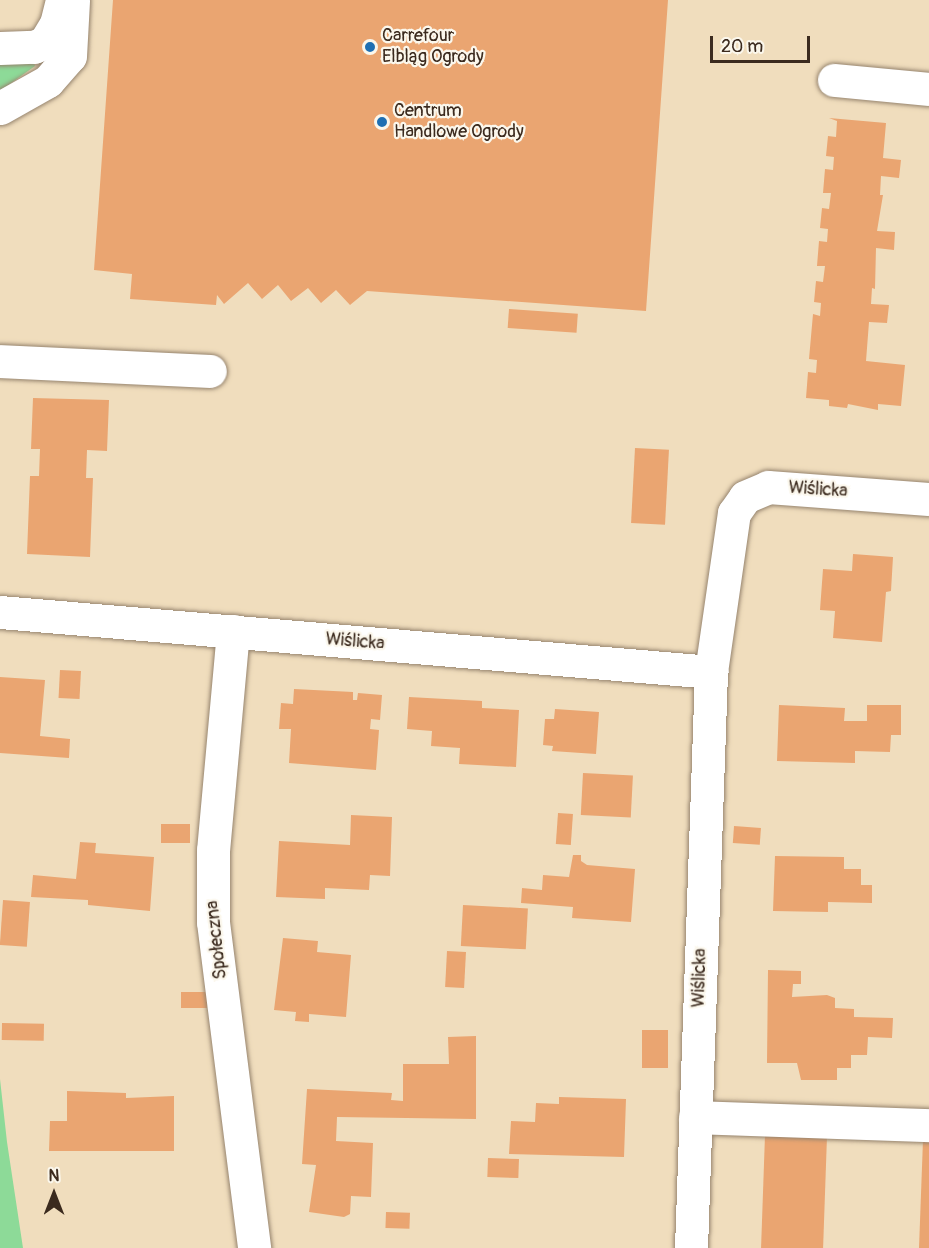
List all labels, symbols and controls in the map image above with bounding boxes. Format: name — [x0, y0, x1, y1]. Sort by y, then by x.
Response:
scale bar — [713, 24, 814, 62]
place label: Carrefour Elbląg Ogrody — [382, 26, 484, 68]
text: 20 m — [721, 35, 763, 58]
marker: Carrefour Elbląg Ogrody — [363, 40, 377, 54]
place label: Centrum Handlowe Ogrody — [394, 101, 524, 144]
marker: Centrum Handlowe Ogrody — [375, 115, 389, 129]
street label: Wiślicka — [788, 477, 848, 503]
street label: Wiślicka — [325, 629, 385, 655]
street label: Społeczna — [202, 900, 232, 980]
street label: Wiślicka — [688, 948, 712, 1008]
north arrow — [24, 1164, 84, 1224]
text: N — [49, 1166, 59, 1186]

